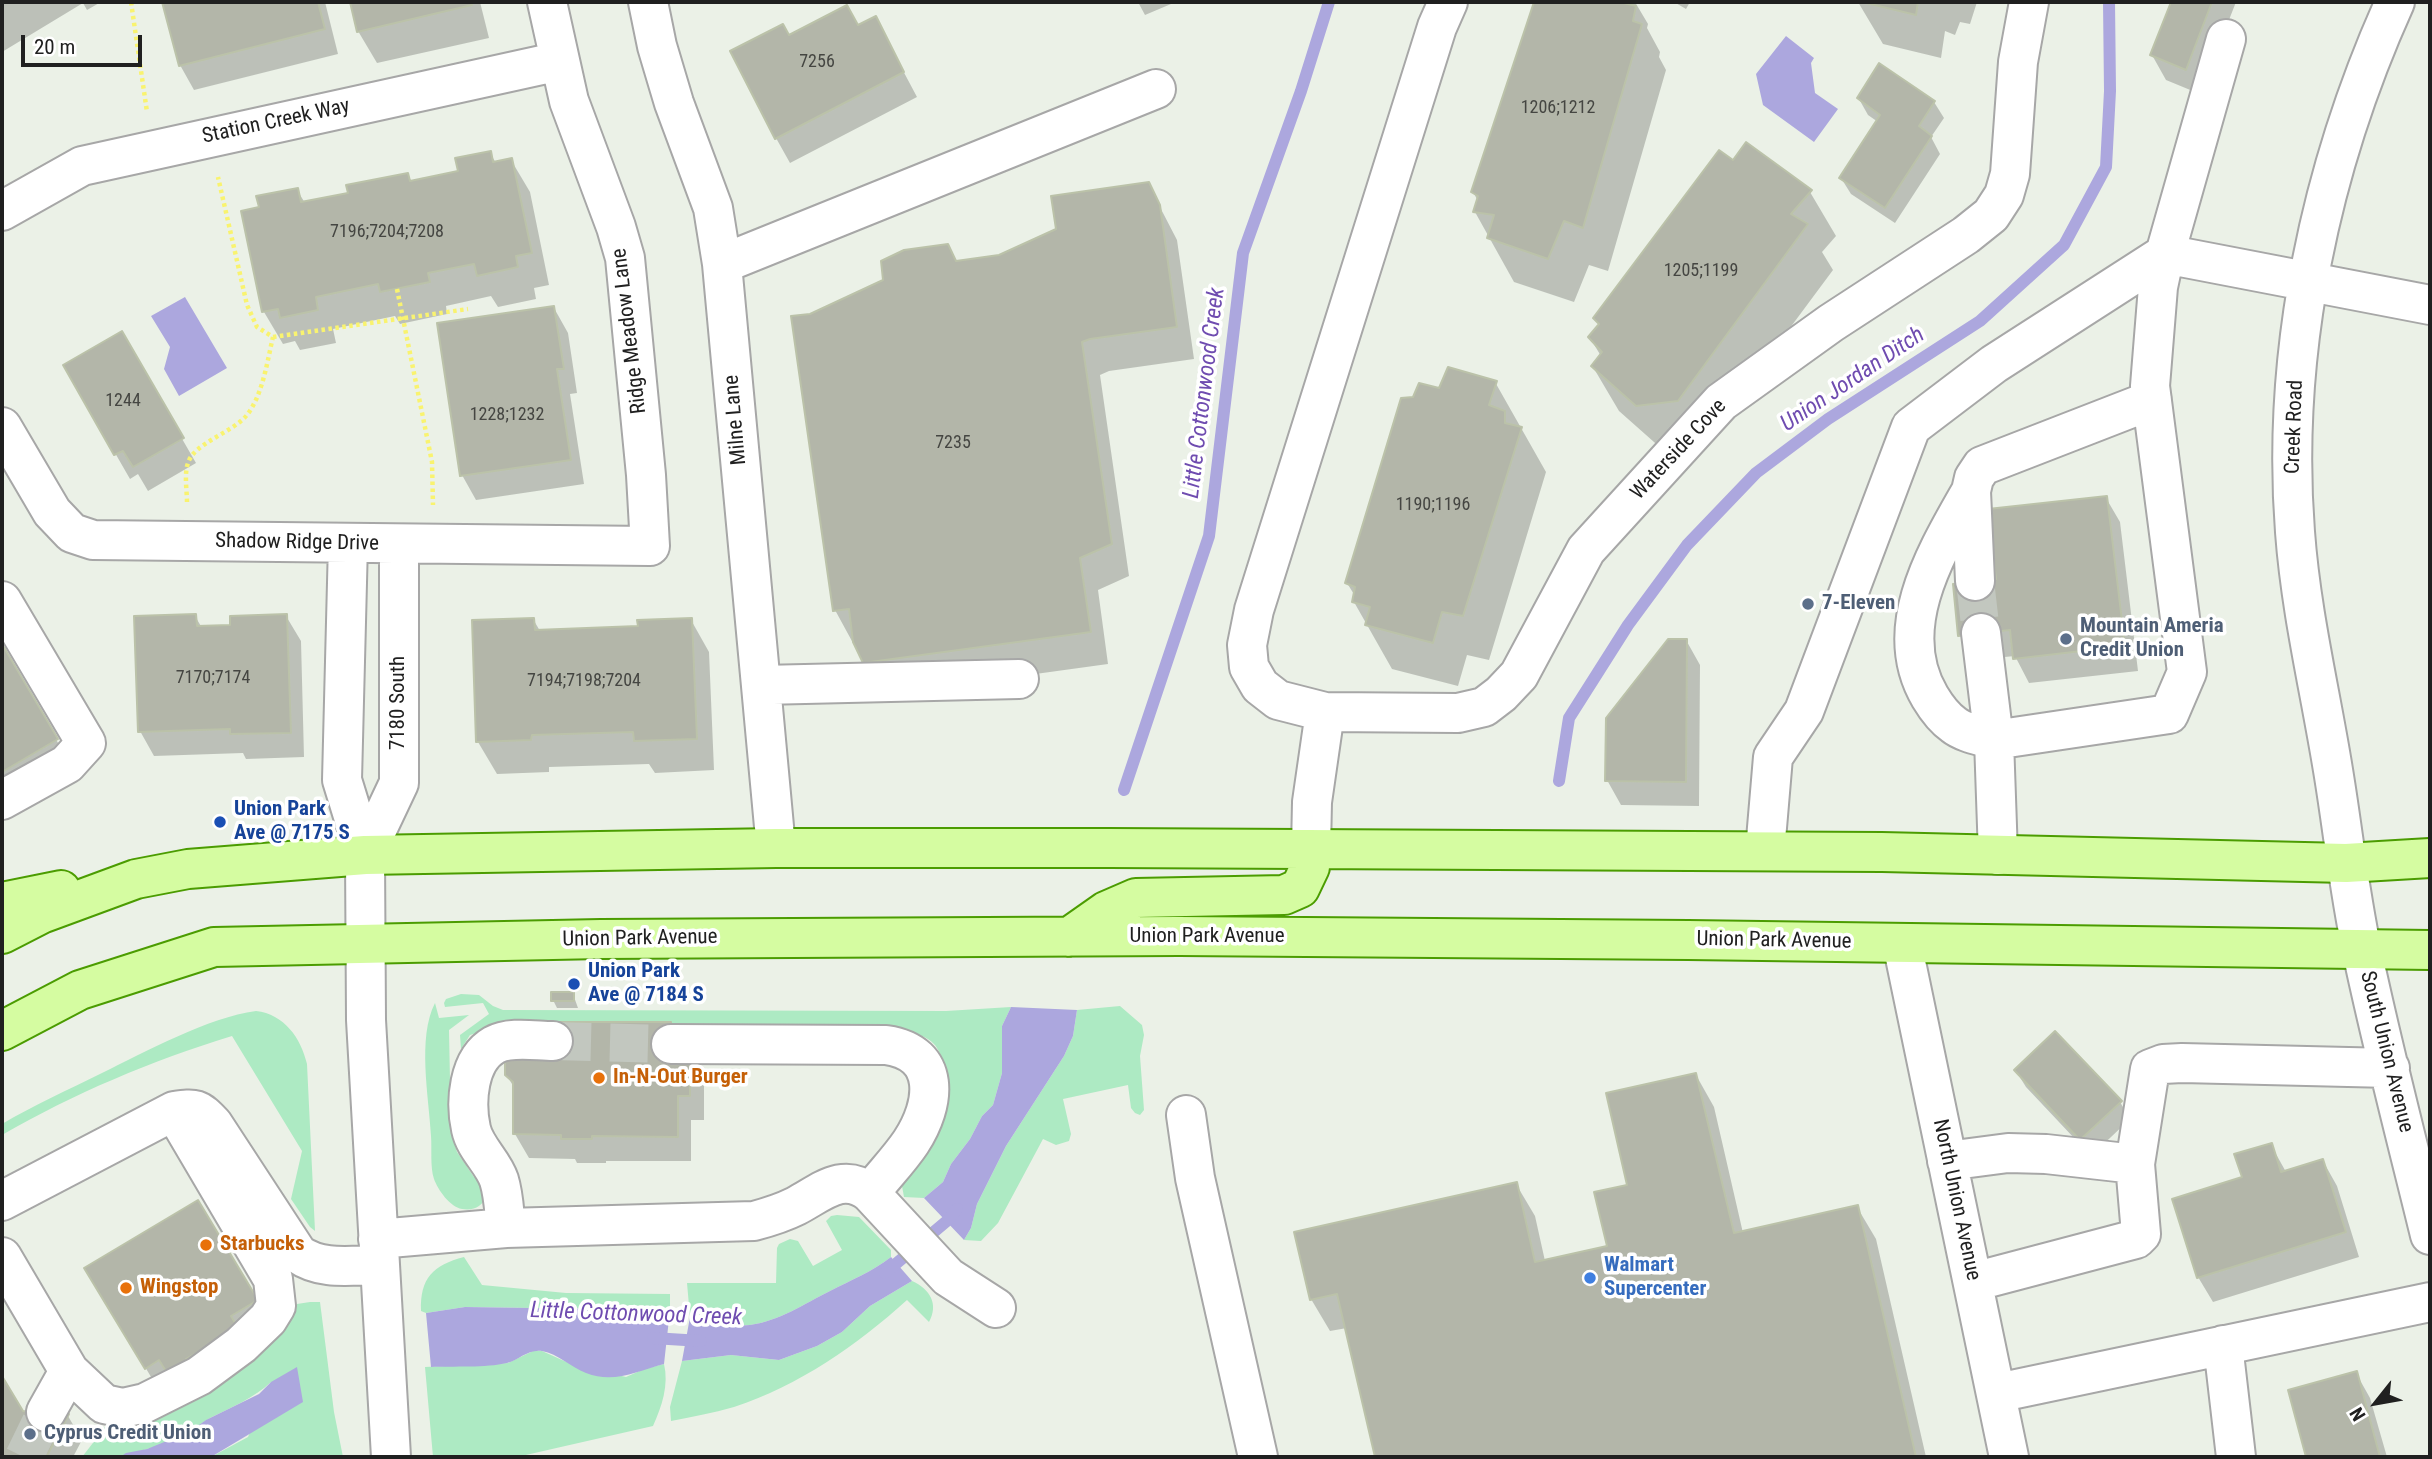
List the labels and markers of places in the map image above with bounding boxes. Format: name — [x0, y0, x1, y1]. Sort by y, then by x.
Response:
place label: 7-Eleven — [1822, 591, 1895, 617]
marker: 7-Eleven — [1800, 596, 1816, 612]
place label: Mountain Ameria Credit Union — [2080, 614, 2224, 664]
marker: Mountain Ameria Credit Union — [2058, 631, 2074, 647]
place label: Union Park Ave @ 7175 S — [234, 797, 350, 847]
marker: Union Park Ave @ 7175 S — [212, 814, 228, 830]
place label: Union Park Ave @ 7184 S — [588, 959, 704, 1009]
marker: Union Park Ave @ 7184 S — [566, 976, 582, 992]
place label: In-N-Out Burger — [613, 1065, 748, 1091]
marker: In-N-Out Burger — [591, 1070, 607, 1086]
place label: Starbucks — [220, 1232, 305, 1258]
marker: Starbucks — [198, 1237, 214, 1253]
place label: Walmart Supercenter — [1604, 1253, 1706, 1303]
marker: Walmart Supercenter — [1582, 1270, 1598, 1286]
place label: Wingstop — [140, 1275, 218, 1301]
marker: Wingstop — [118, 1280, 134, 1296]
place label: Cyprus Credit Union — [44, 1421, 212, 1447]
marker: Cyprus Credit Union — [22, 1426, 38, 1442]

